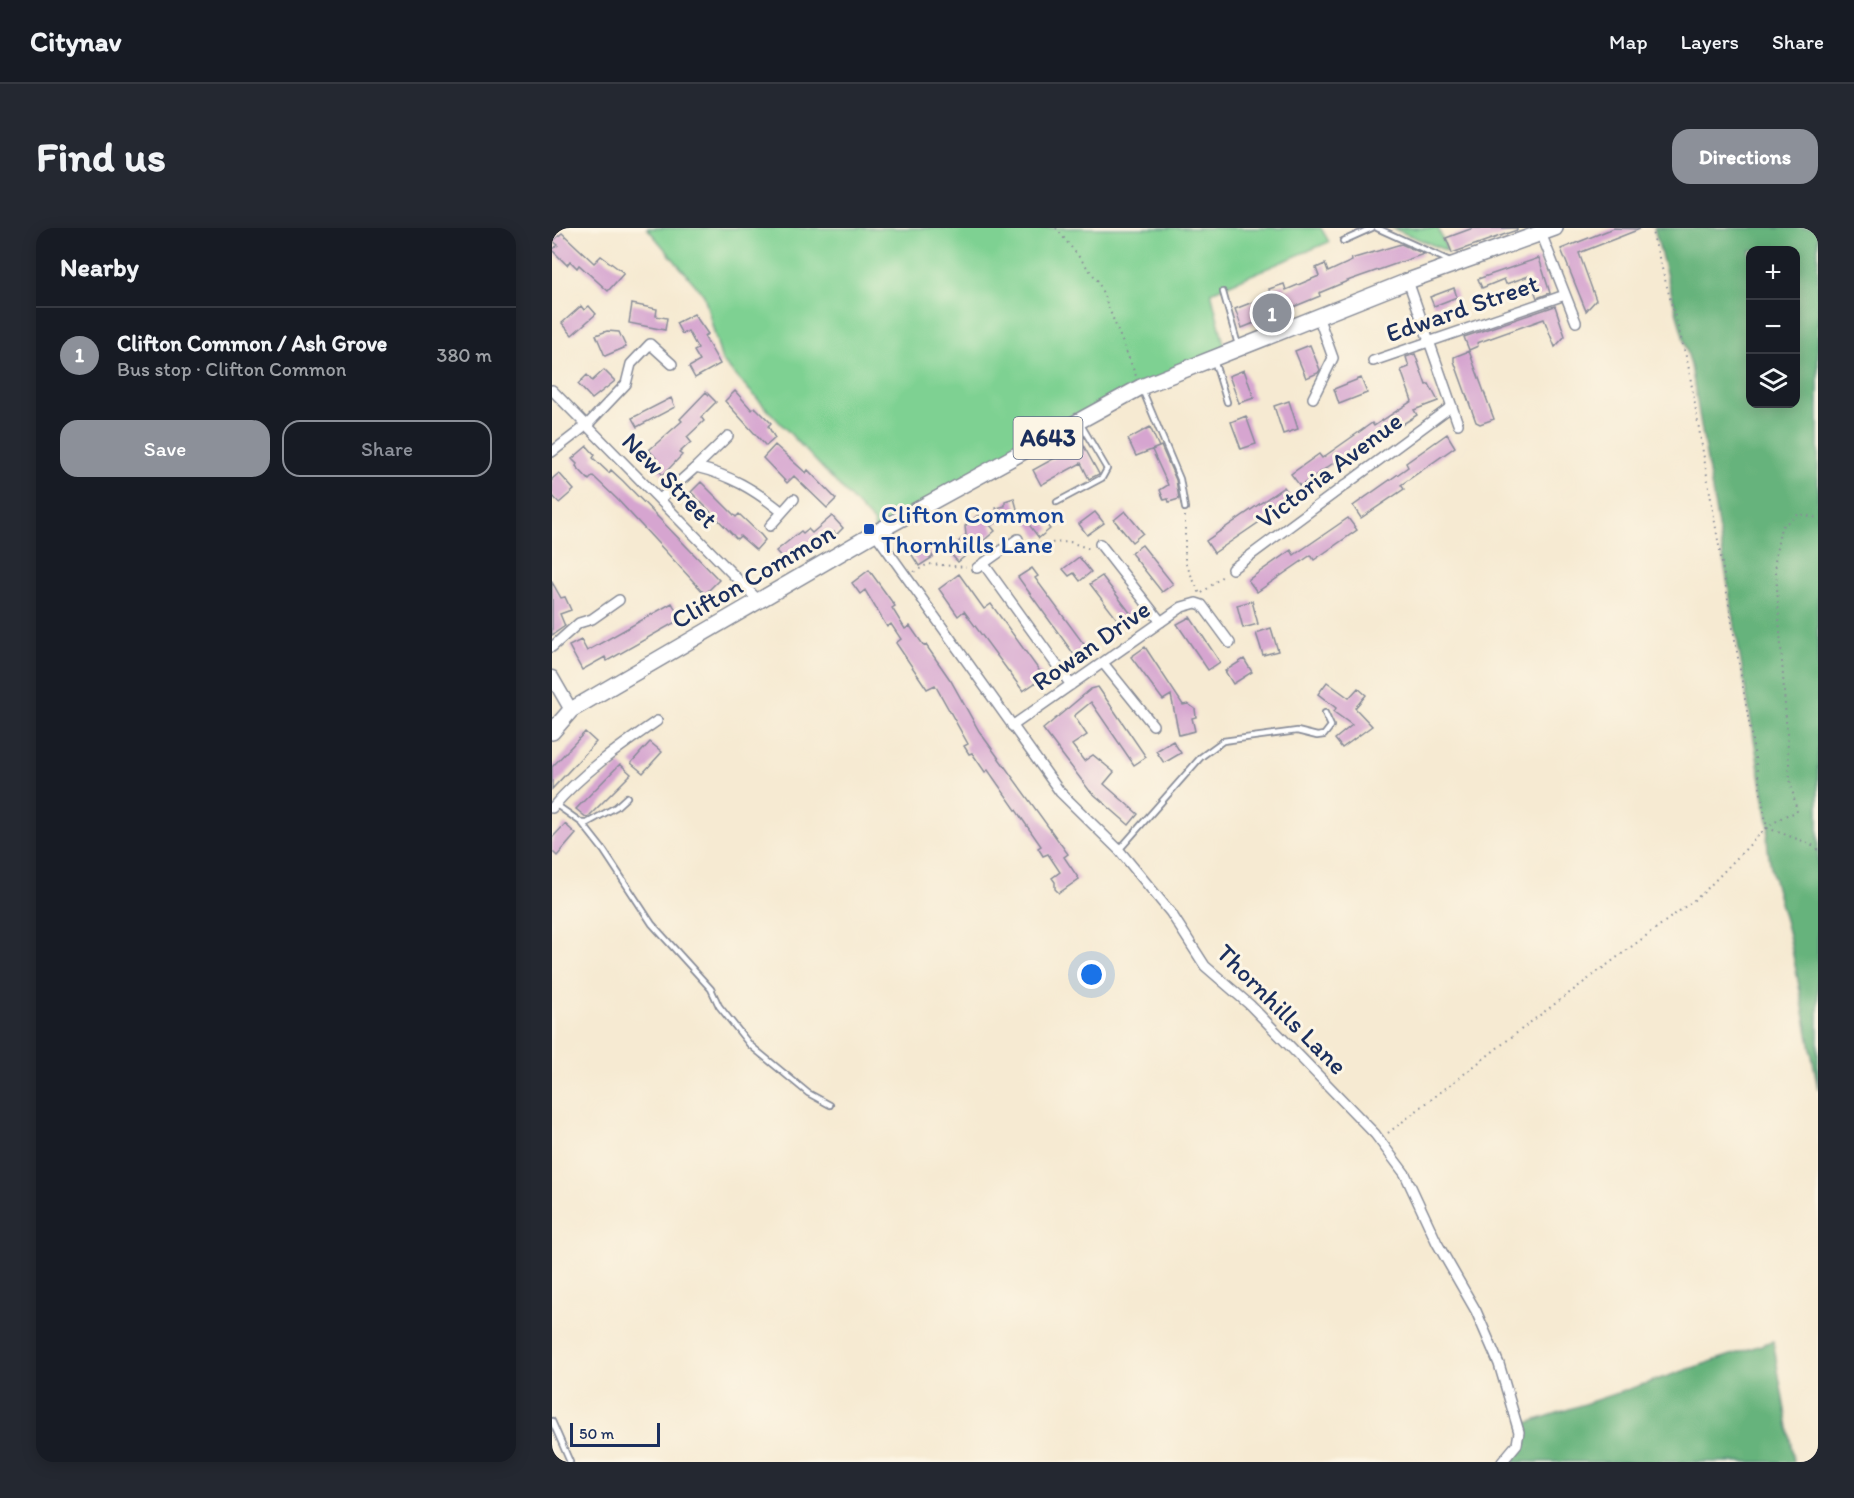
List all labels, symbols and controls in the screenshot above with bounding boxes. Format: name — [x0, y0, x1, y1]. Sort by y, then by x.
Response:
text: Citynav — [30, 24, 121, 58]
text: Map — [1609, 29, 1648, 54]
text: Layers — [1681, 29, 1739, 54]
text: Share — [1772, 29, 1824, 54]
button: Directions — [1672, 129, 1818, 184]
text: Find us — [36, 131, 166, 182]
map controls — [1746, 246, 1800, 408]
button: + — [1746, 246, 1800, 300]
text: Nearby — [60, 251, 139, 283]
street label: Edward Street — [1381, 267, 1543, 349]
pin: 1 — [1252, 290, 1292, 335]
button: − — [1746, 300, 1800, 354]
text: Clifton Common / Ash Grove — [117, 330, 387, 357]
text: 1 — [75, 343, 84, 367]
text: 380 m — [437, 343, 492, 367]
button: layers — [1746, 354, 1800, 408]
text: Bus stop · Clifton Common — [117, 357, 346, 381]
street label: Victoria Avenue — [1250, 405, 1408, 535]
road number: A643 — [1014, 417, 1082, 459]
button: Save — [60, 420, 270, 477]
button: Share — [282, 420, 492, 477]
street label: New Street — [615, 425, 725, 535]
place label: Clifton Common Thornhills Lane — [881, 498, 1065, 560]
street label: Clifton Common — [666, 516, 841, 636]
marker: Clifton Common Thornhills Lane — [862, 522, 876, 536]
street label: Rowan Drive — [1026, 593, 1156, 697]
street label: Thornhills Lane — [1210, 937, 1354, 1081]
your location — [1077, 960, 1106, 989]
scale bar — [570, 1420, 660, 1448]
text: 50 m — [579, 1424, 614, 1443]

